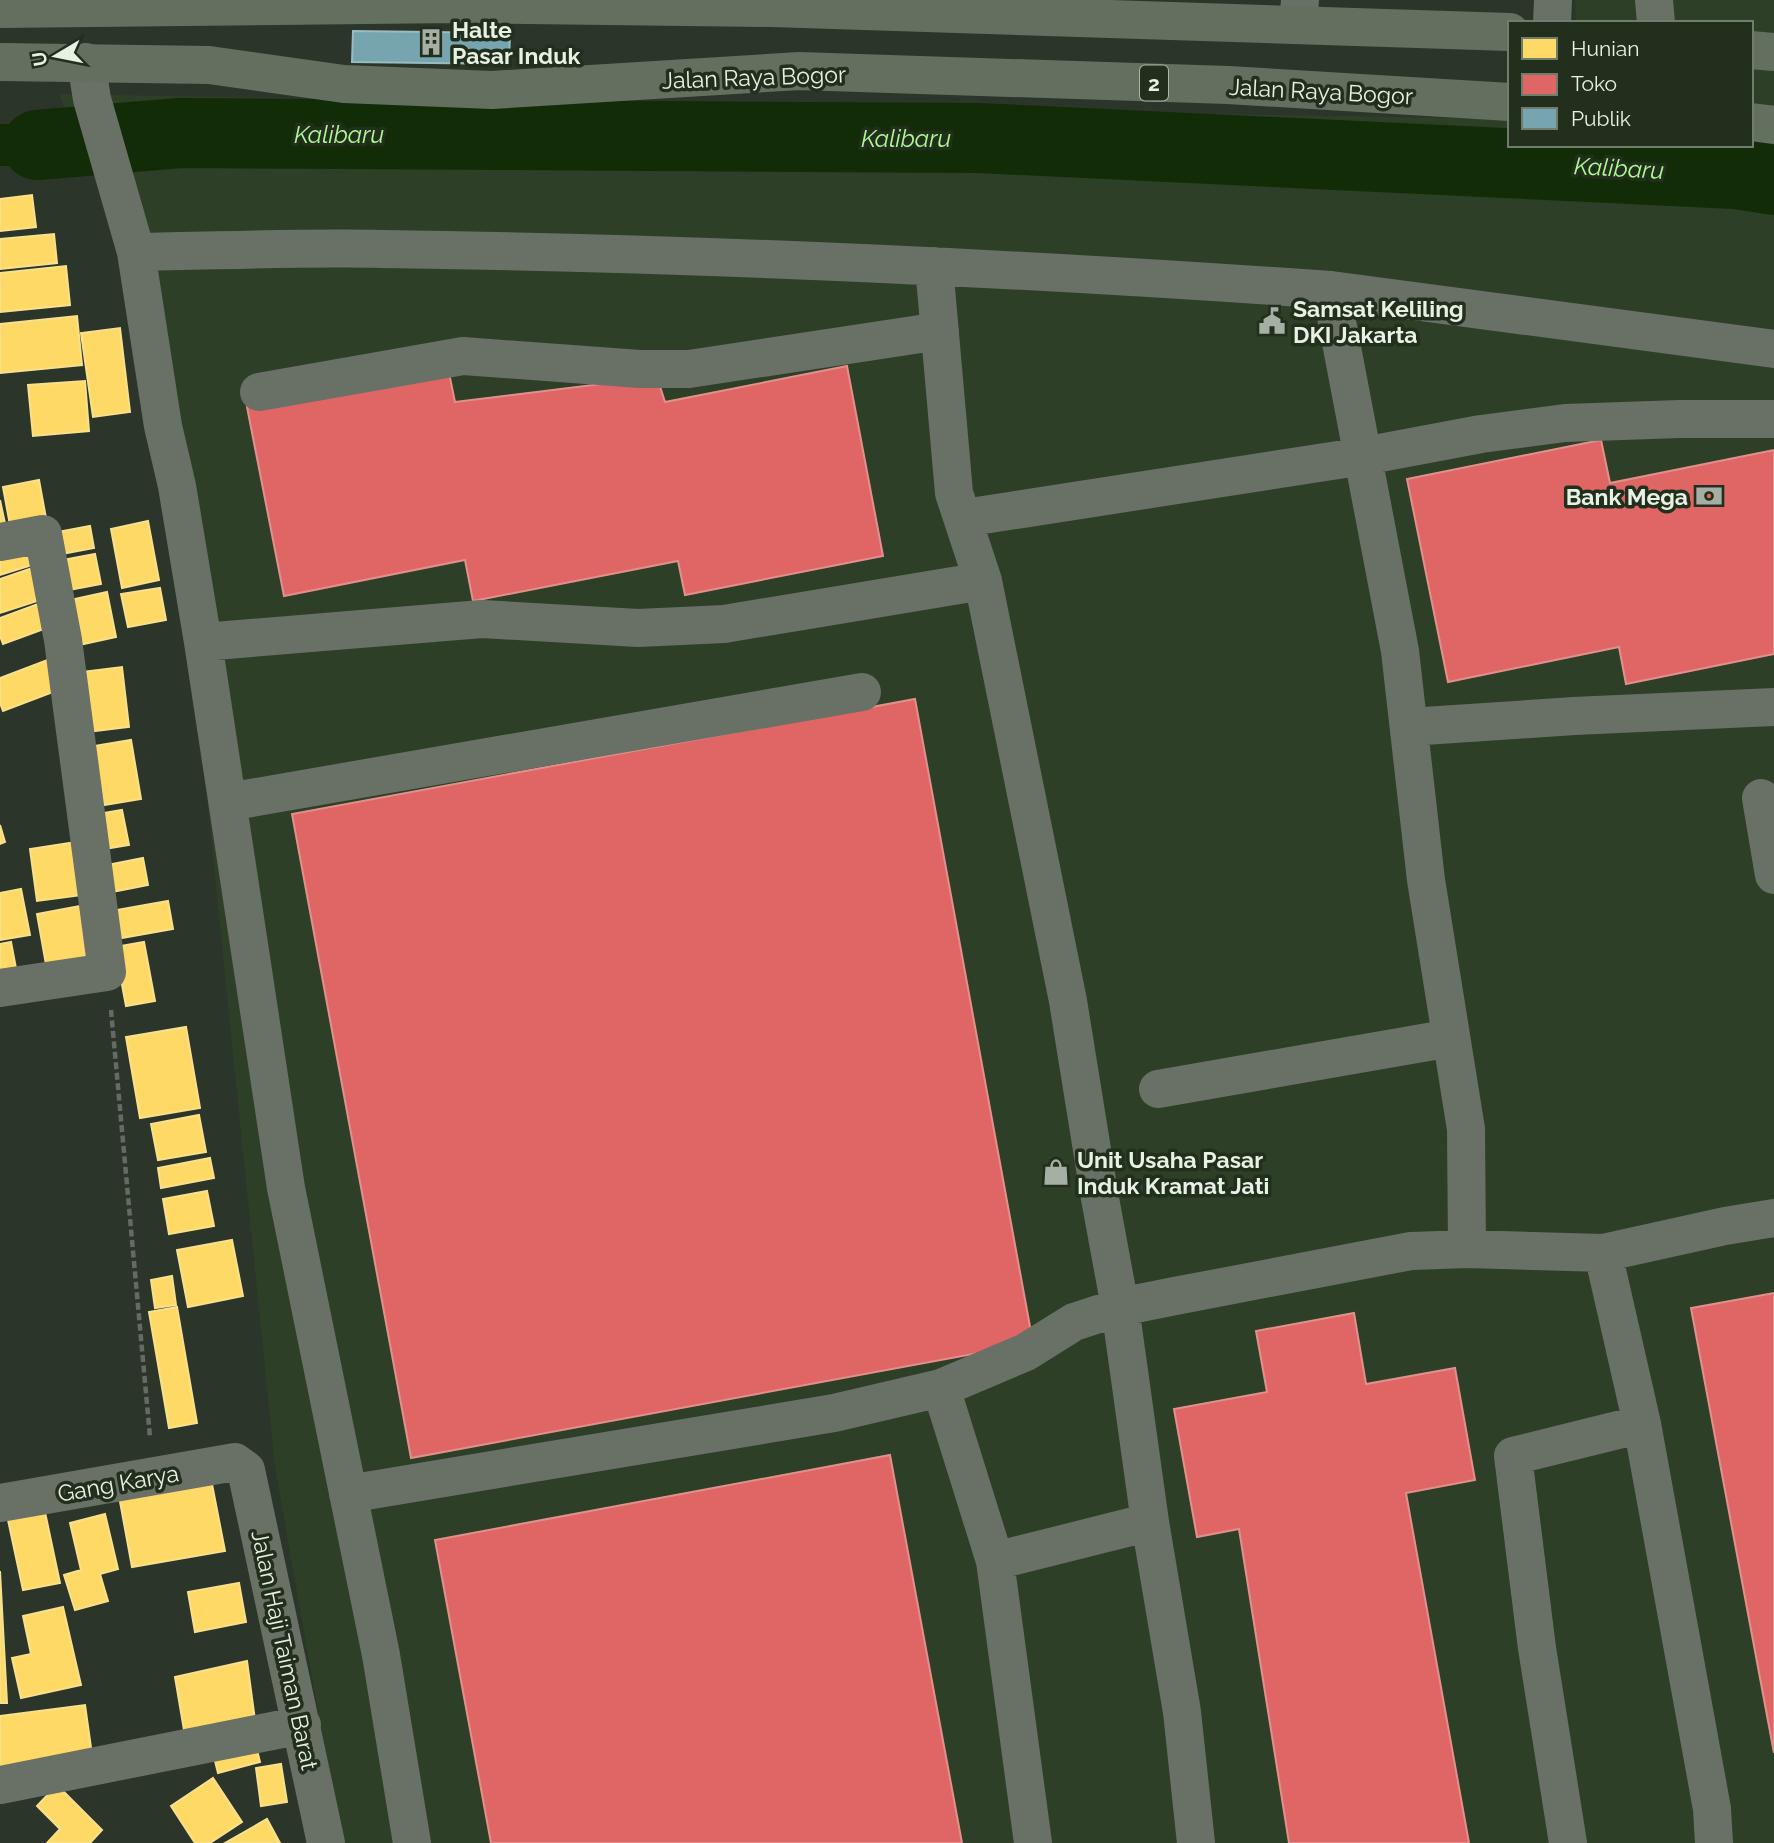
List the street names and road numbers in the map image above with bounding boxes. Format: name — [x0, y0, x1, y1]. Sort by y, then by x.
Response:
street label: Jalan Raya Bogor — [662, 60, 846, 94]
road number: 2 — [1140, 66, 1168, 100]
street label: Jalan Raya Bogor — [1228, 73, 1414, 109]
street label: Gang Karya — [55, 1459, 181, 1507]
street label: Jalan Haji Taiman Barat — [246, 1528, 324, 1773]

